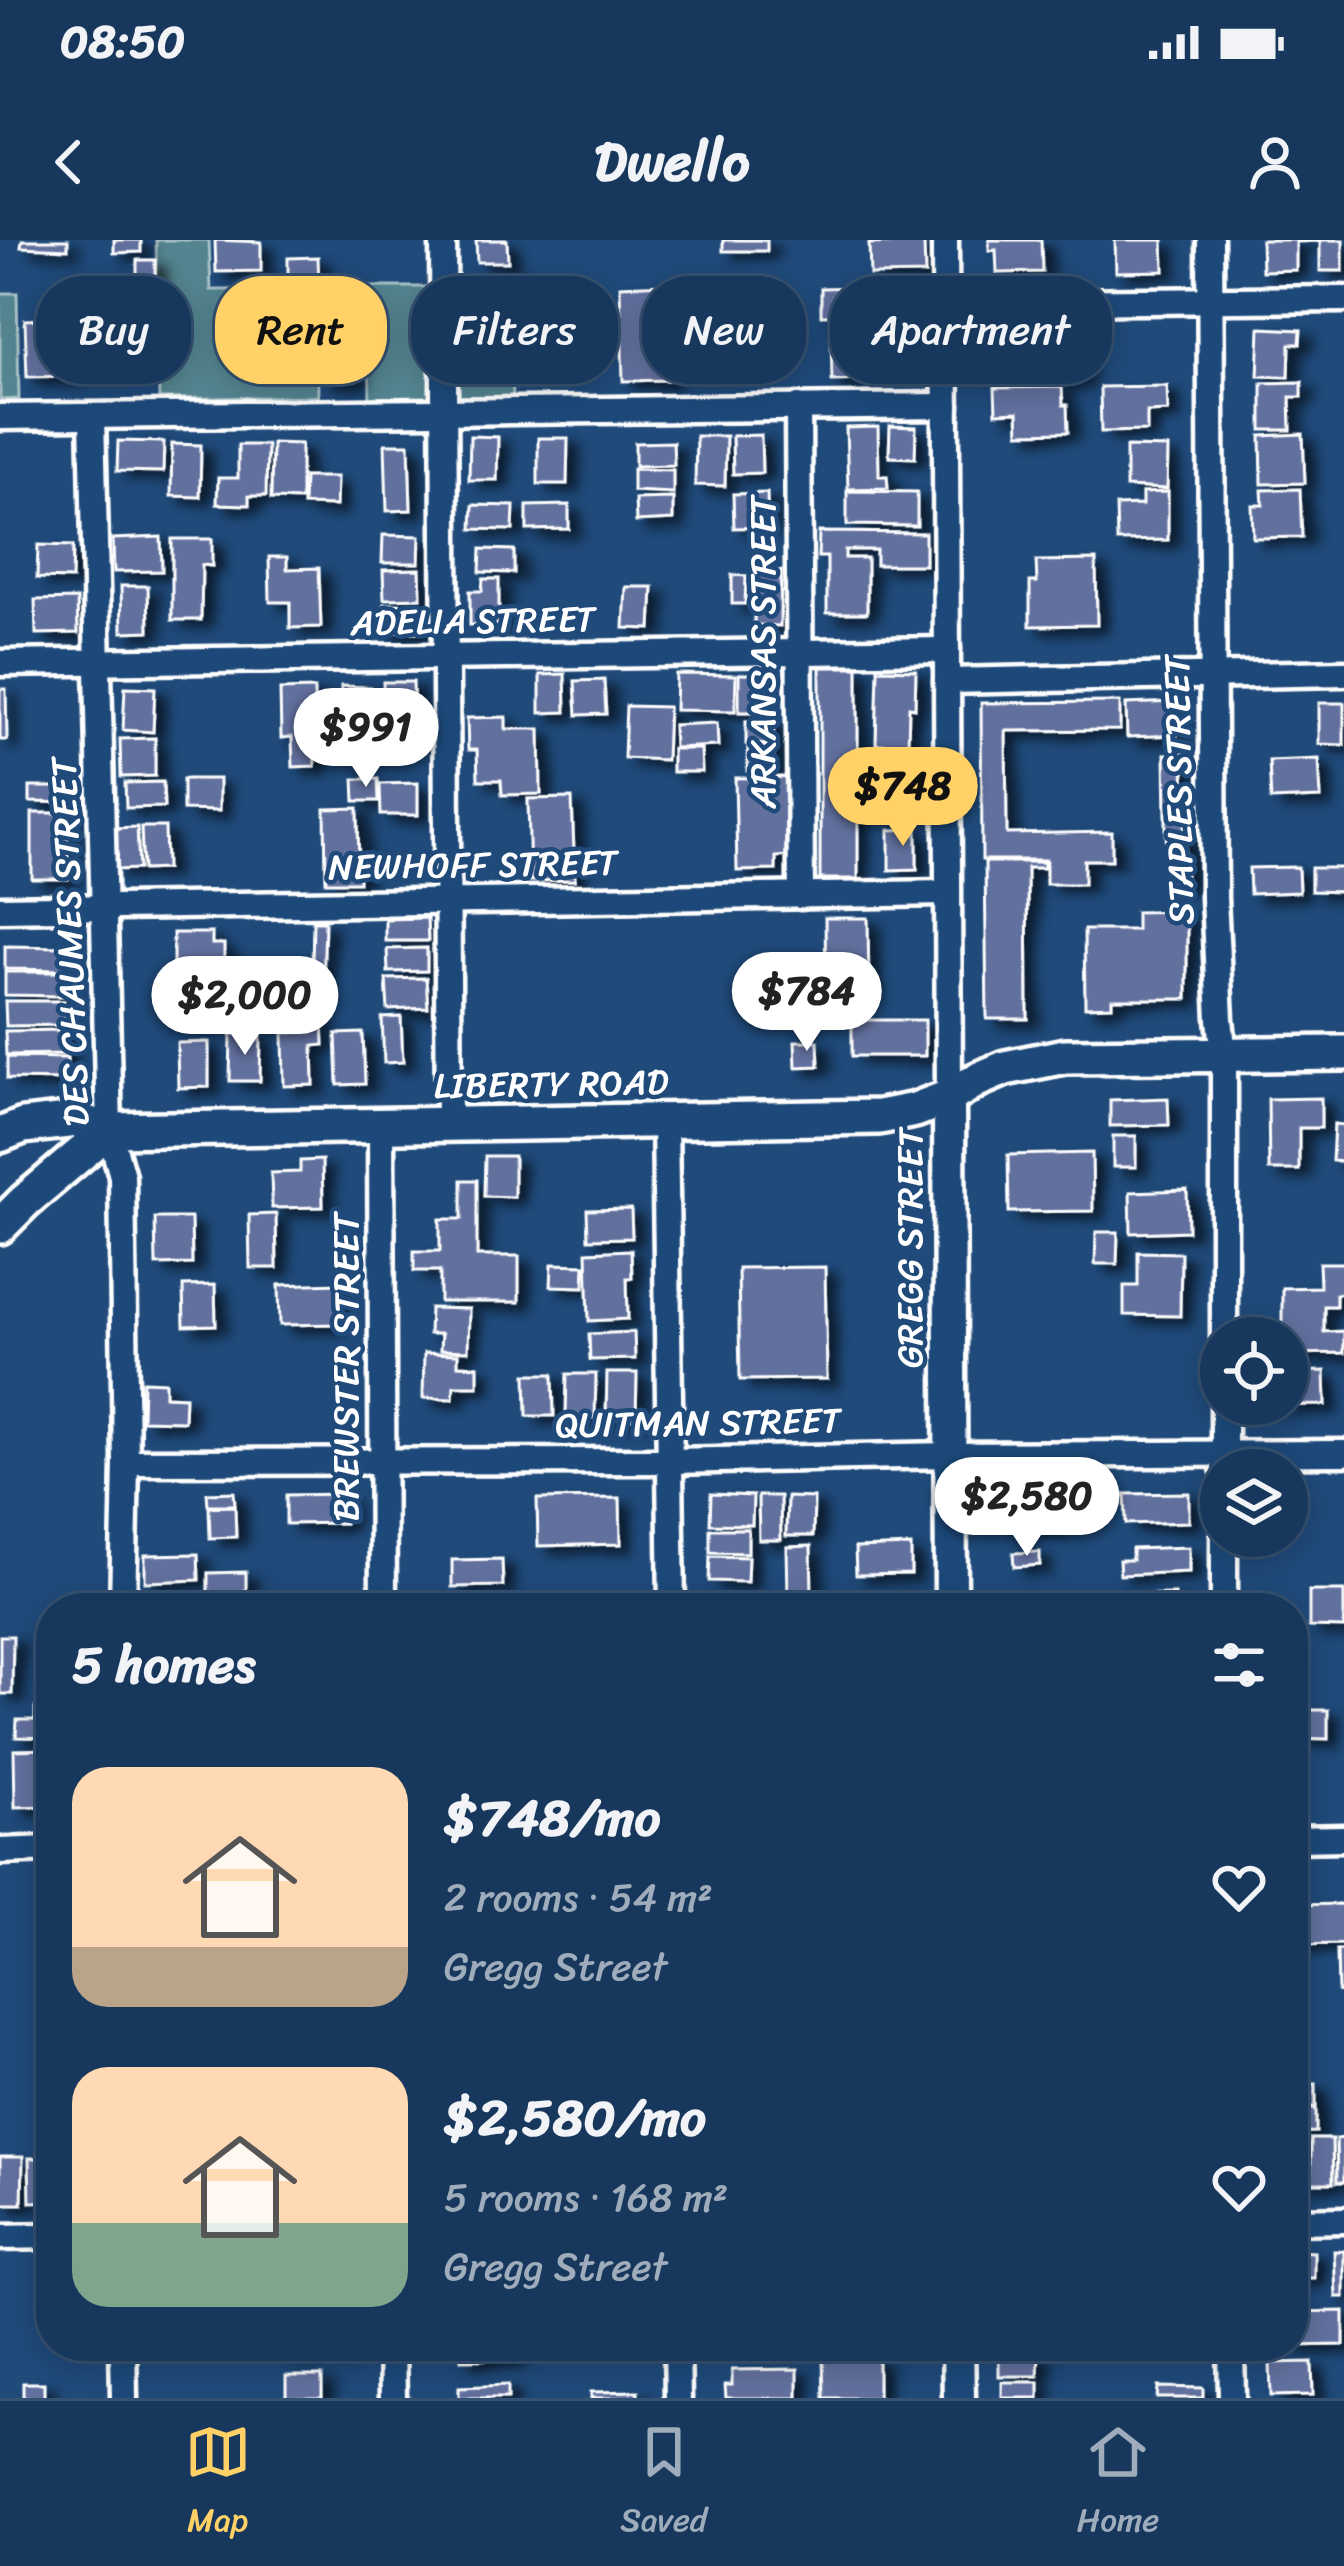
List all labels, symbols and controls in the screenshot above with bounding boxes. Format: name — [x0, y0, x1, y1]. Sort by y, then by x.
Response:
text: 08:50 — [60, 2, 185, 82]
text: Dwello — [594, 114, 750, 210]
icon: back — [36, 129, 102, 195]
icon: person — [1242, 129, 1308, 195]
chip: Buy — [36, 276, 191, 384]
chip: Rent — [215, 276, 387, 384]
chip: Filters — [411, 276, 618, 384]
chip: New — [642, 276, 806, 384]
chip: Apartment — [830, 276, 1112, 384]
street label: ARKANSAS STREET — [731, 493, 795, 809]
street label: ADELIA STREET — [349, 587, 598, 655]
street label: STAPLES STREET — [1145, 653, 1213, 925]
pin: $991 — [295, 688, 437, 790]
text: $991 — [321, 692, 411, 761]
pin: $748 — [832, 747, 974, 849]
text: $748 — [855, 751, 951, 820]
street label: DES CHAUMES STREET — [32, 754, 108, 1128]
street label: NEWHOFF STREET — [328, 830, 620, 900]
pin: $784 — [736, 952, 878, 1054]
pin: $2,000 — [147, 956, 343, 1058]
text: $784 — [759, 956, 855, 1025]
text: $2,000 — [178, 960, 312, 1029]
street label: LIBERTY ROAD — [433, 1050, 669, 1118]
street label: GREGG STREET — [878, 1126, 942, 1368]
street label: BREWSTER STREET — [314, 1211, 378, 1522]
map controls — [1200, 1317, 1308, 1557]
button: locate — [1200, 1317, 1308, 1425]
street label: QUITMAN STREET — [555, 1388, 843, 1457]
button: layers — [1200, 1449, 1308, 1557]
pin: $2,580 — [929, 1457, 1125, 1559]
text: $2,580 — [961, 1461, 1093, 1530]
text: 5 homes — [72, 1620, 255, 1710]
icon: filters — [1206, 1632, 1272, 1698]
text: $748/mo — [444, 1773, 660, 1863]
icon: home — [168, 1815, 312, 1959]
icon: heart — [1206, 1854, 1272, 1920]
text: 2 rooms · 54 m² — [444, 1863, 713, 1932]
text: Gregg Street — [444, 1932, 667, 2001]
text: $2,580/mo — [444, 2073, 706, 2163]
icon: home — [168, 2115, 312, 2259]
icon: heart — [1206, 2154, 1272, 2220]
text: 5 rooms · 168 m² — [444, 2163, 728, 2232]
text: Gregg Street — [444, 2232, 667, 2301]
tab: Map — [185, 2419, 251, 2549]
tab: Saved — [620, 2419, 707, 2549]
tab: Home — [1077, 2419, 1159, 2549]

